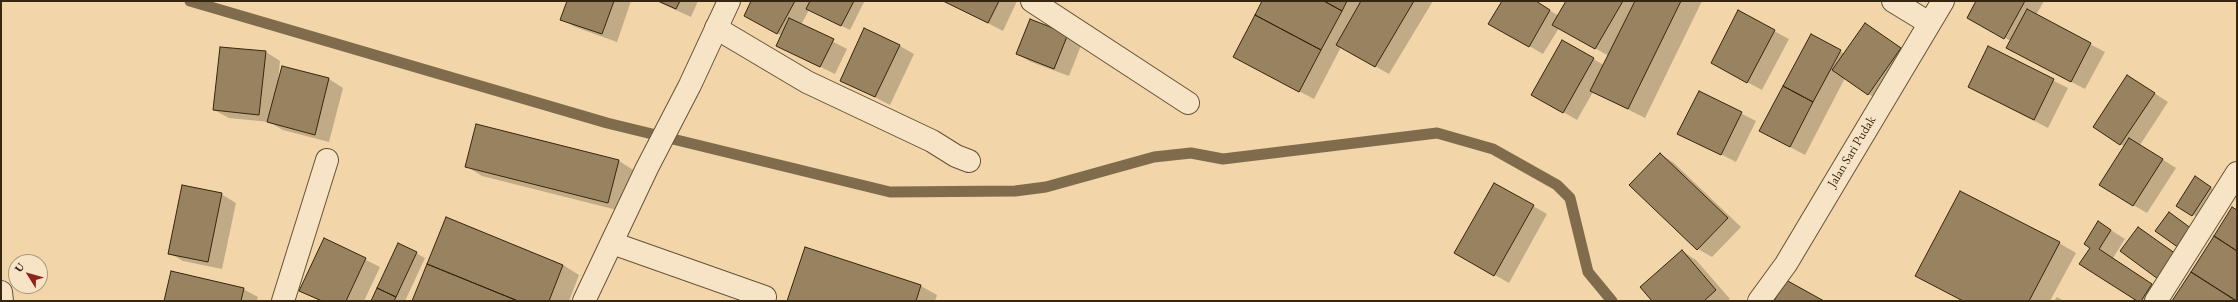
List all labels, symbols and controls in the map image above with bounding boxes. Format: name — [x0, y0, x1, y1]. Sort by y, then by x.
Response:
street label: Jalan Sari Pudak — [1825, 113, 1879, 191]
north arrow — [8, 254, 48, 294]
text: U — [11, 260, 27, 275]

